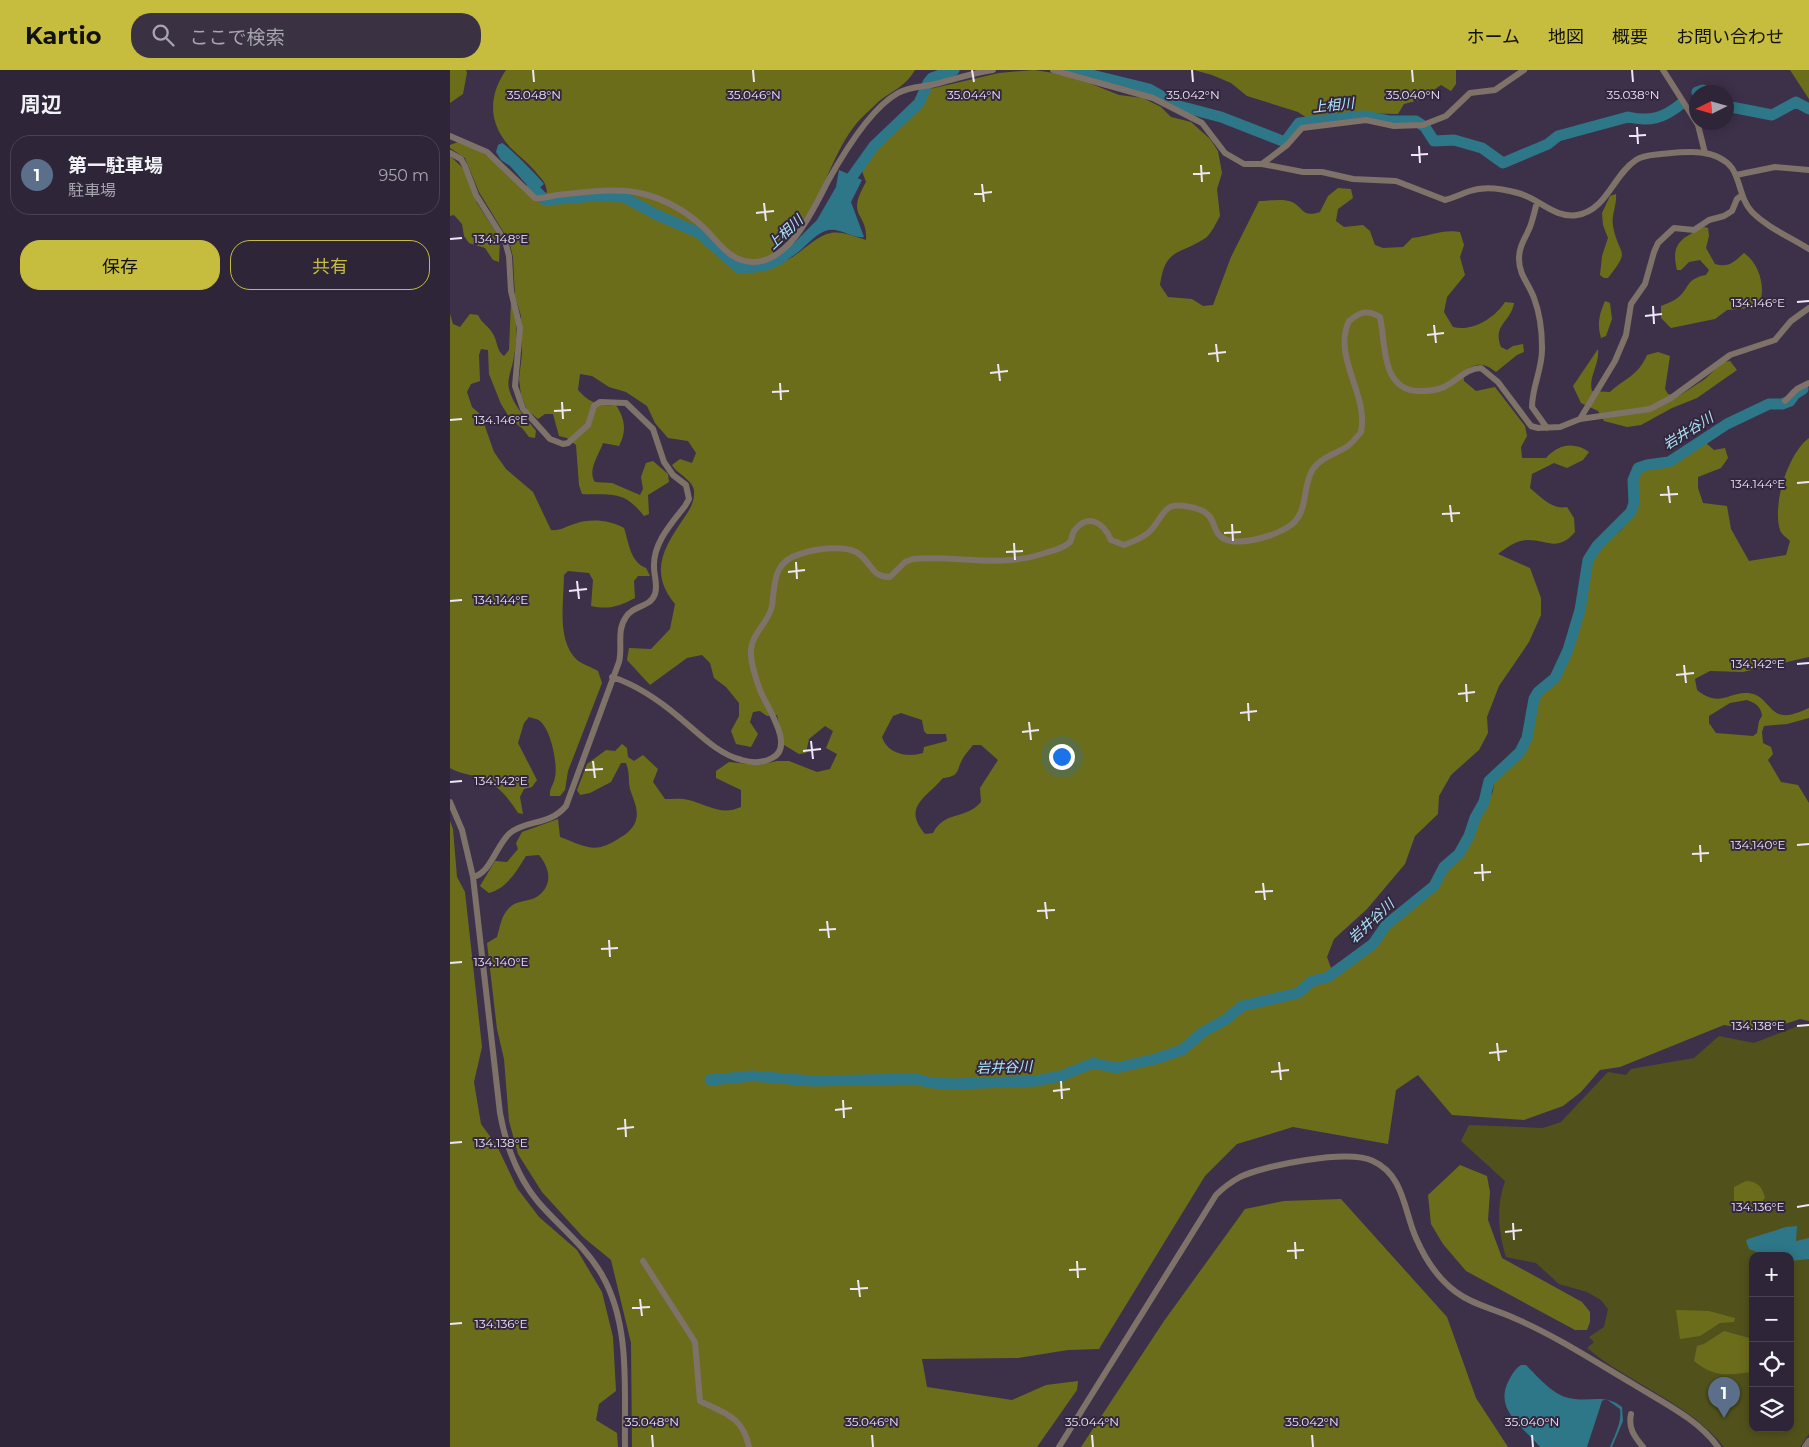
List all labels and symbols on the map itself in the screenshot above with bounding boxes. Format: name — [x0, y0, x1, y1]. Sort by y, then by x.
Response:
north arrow — [1689, 85, 1734, 130]
text: 35.048°N — [507, 87, 561, 102]
text: 35.046°N — [727, 87, 781, 102]
text: 35.044°N — [947, 87, 1001, 102]
text: 35.042°N — [1166, 87, 1220, 102]
text: 35.040°N — [1386, 87, 1440, 102]
text: 35.038°N — [1607, 87, 1659, 102]
water label: 上相川 — [1311, 94, 1357, 116]
water label: 上相川 — [764, 210, 808, 253]
text: 134.148°E — [474, 231, 528, 246]
text: 134.146°E — [1731, 295, 1785, 310]
water label: 岩井谷川 — [1659, 407, 1718, 453]
text: 134.146°E — [474, 412, 528, 427]
text: 134.144°E — [1731, 476, 1785, 491]
text: 134.144°E — [474, 592, 528, 607]
text: 134.142°E — [1731, 656, 1785, 671]
your location — [1049, 744, 1075, 770]
text: 134.142°E — [474, 773, 528, 788]
text: 134.140°E — [1731, 837, 1785, 852]
water label: 岩井谷川 — [1344, 894, 1399, 947]
text: 134.140°E — [474, 954, 528, 969]
text: 134.138°E — [1731, 1018, 1785, 1033]
water label: 岩井谷川 — [976, 1057, 1034, 1077]
text: 134.138°E — [474, 1135, 528, 1150]
text: 134.136°E — [1732, 1199, 1784, 1214]
text: 134.136°E — [475, 1316, 527, 1331]
pin: 1 — [1708, 1377, 1740, 1418]
text: 35.048°N — [625, 1414, 679, 1429]
text: 35.046°N — [845, 1414, 899, 1429]
text: 35.044°N — [1065, 1414, 1119, 1429]
text: 35.042°N — [1285, 1414, 1339, 1429]
text: 35.040°N — [1505, 1414, 1559, 1429]

